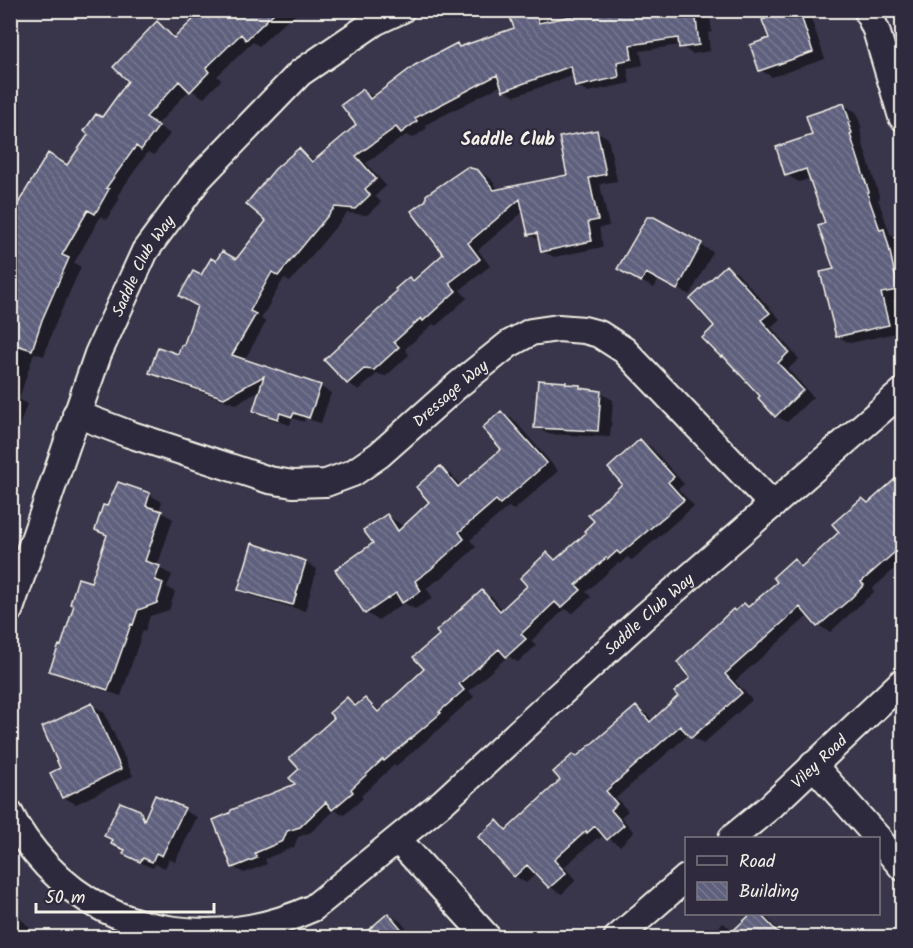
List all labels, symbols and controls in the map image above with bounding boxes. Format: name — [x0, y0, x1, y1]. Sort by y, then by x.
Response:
district label: Saddle Club — [461, 126, 555, 155]
street label: Saddle Club Way — [106, 210, 182, 321]
street label: Dressage Way — [407, 354, 494, 434]
street label: Saddle Club Way — [599, 567, 700, 662]
street label: Viley Road — [786, 728, 854, 795]
legend — [685, 837, 880, 915]
text: Road — [739, 848, 776, 877]
scale bar — [36, 876, 214, 914]
text: Building — [739, 878, 799, 907]
text: 50 m — [45, 884, 85, 913]

